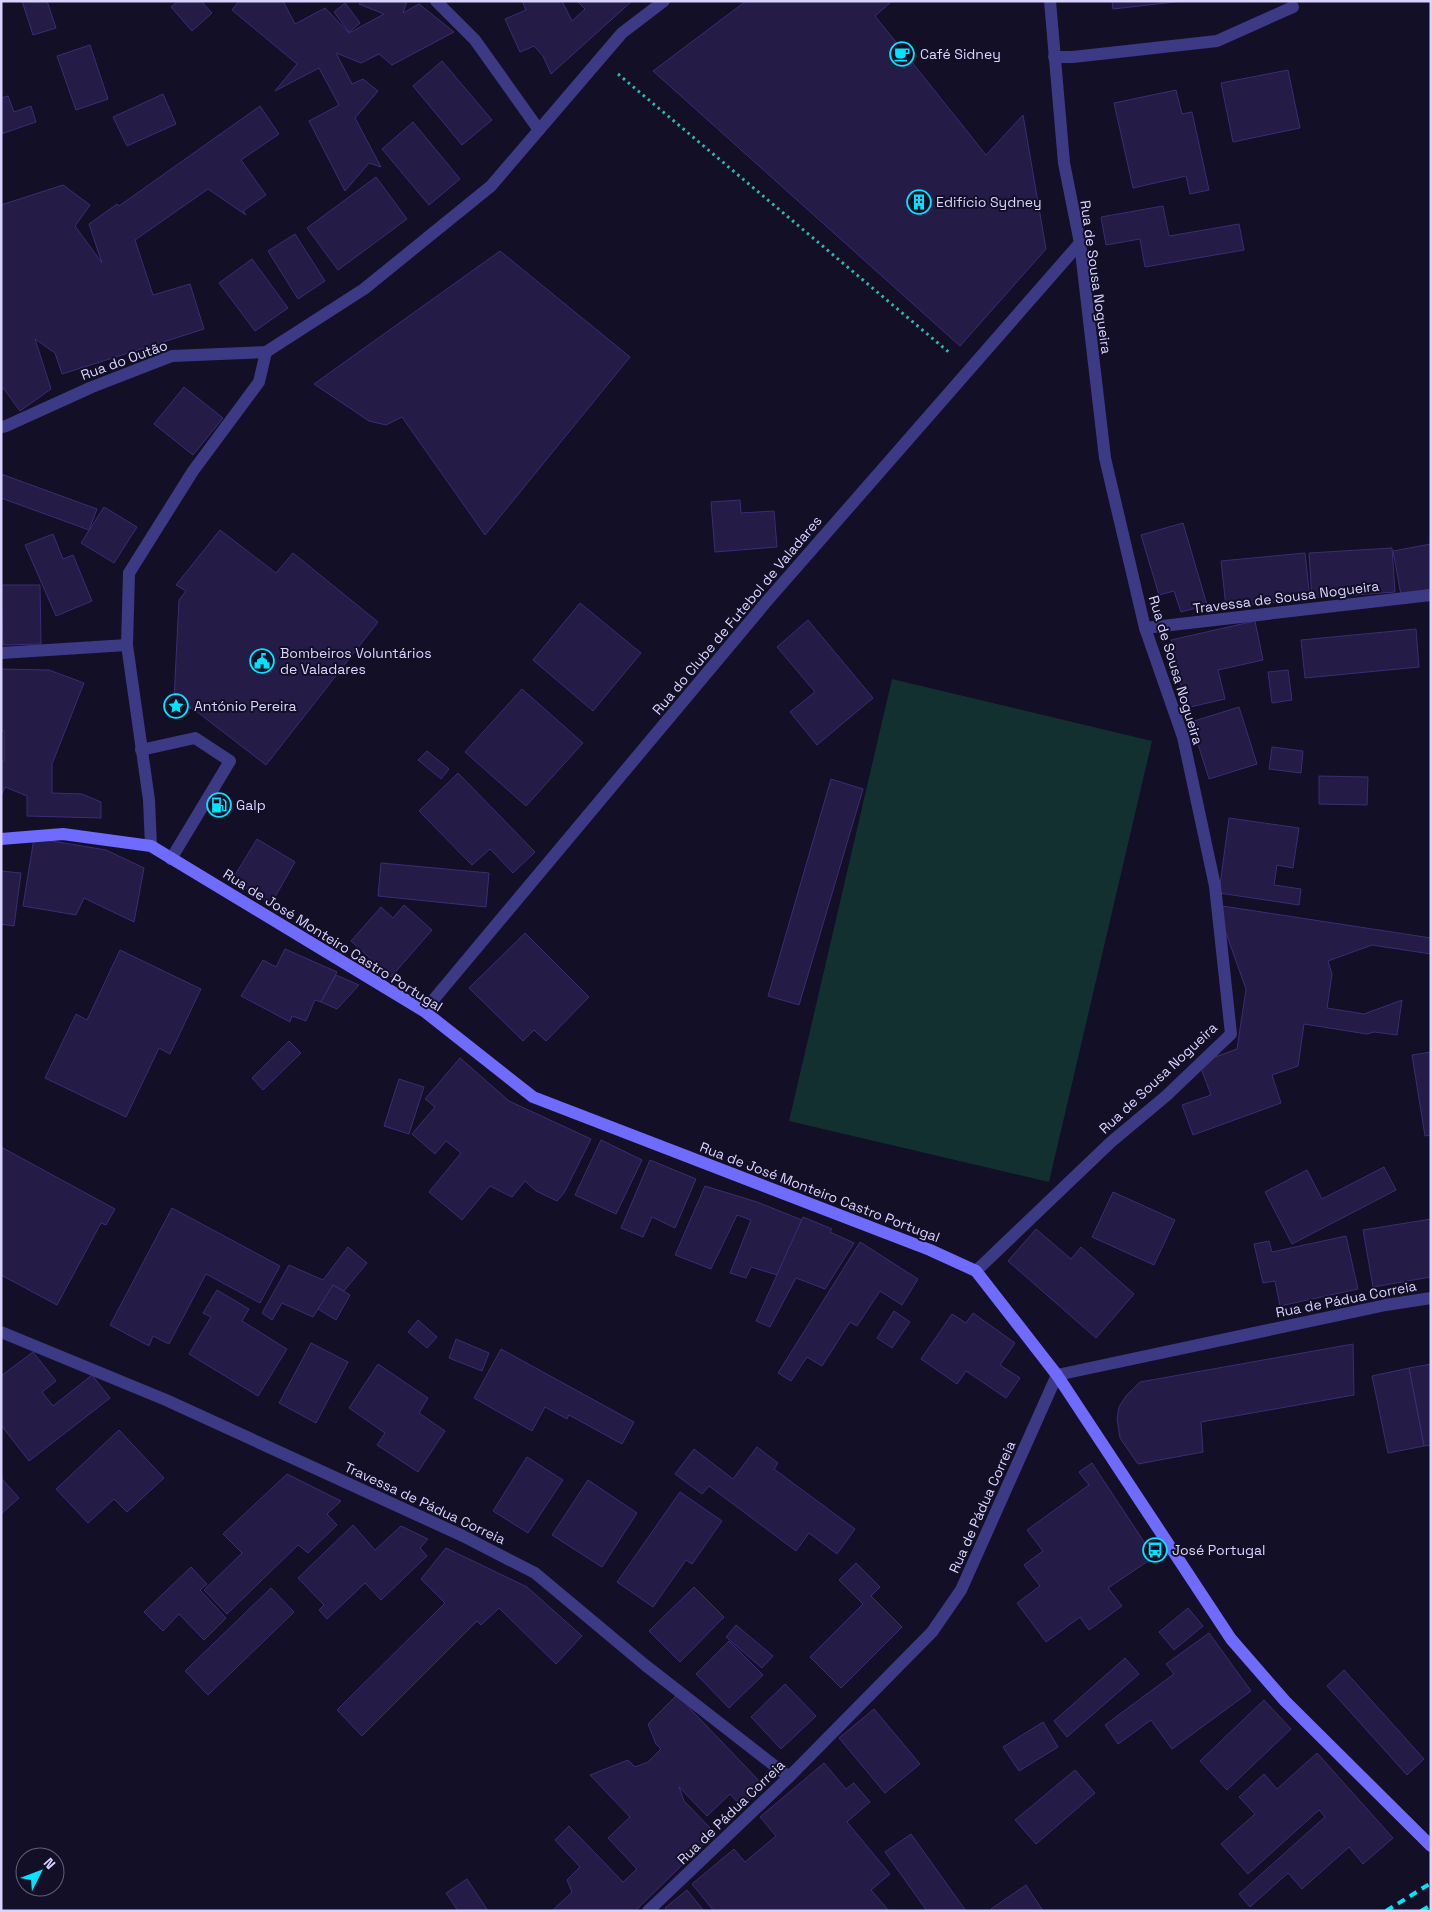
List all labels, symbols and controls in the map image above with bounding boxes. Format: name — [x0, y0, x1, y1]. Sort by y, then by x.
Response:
cafe icon: Café Sidney — [889, 41, 915, 67]
place label: Café Sidney — [920, 45, 1001, 63]
building icon: Edifício Sydney — [906, 189, 932, 215]
place label: Edifício Sydney — [936, 193, 1042, 211]
street label: Rua de Sousa Nogueira — [1076, 199, 1116, 355]
street label: Rua do Outão — [78, 336, 170, 384]
street label: Rua do Clube de Futebol de Valadares — [648, 512, 826, 718]
street label: Travessa de Sousa Nogueira — [1192, 577, 1380, 617]
street label: Rua de Sousa Nogueira — [1145, 593, 1207, 747]
place label: Bombeiros Voluntários de Valadares — [280, 644, 432, 678]
public building icon: Bombeiros Voluntários de Valadares — [249, 648, 275, 674]
place icon: António Pereira — [163, 693, 189, 719]
place label: António Pereira — [194, 697, 297, 715]
fuel station icon: Galp — [206, 792, 232, 818]
place label: Galp — [236, 796, 266, 814]
street label: Rua de José Monteiro Castro Portugal — [220, 865, 446, 1015]
street label: Rua de Sousa Nogueira — [1095, 1019, 1221, 1137]
street label: Rua de José Monteiro Castro Portugal — [697, 1138, 943, 1246]
street label: Rua de Pádua Correia — [1274, 1277, 1418, 1321]
street label: Rua de Pádua Correia — [945, 1438, 1019, 1576]
street label: Travessa de Pádua Correia — [342, 1458, 508, 1548]
bus stop icon: José Portugal — [1142, 1537, 1168, 1563]
place label: José Portugal — [1172, 1541, 1265, 1559]
street label: Rua de Pádua Correia — [673, 1756, 789, 1868]
north arrow — [15, 1847, 65, 1897]
text: N — [40, 1854, 59, 1873]

